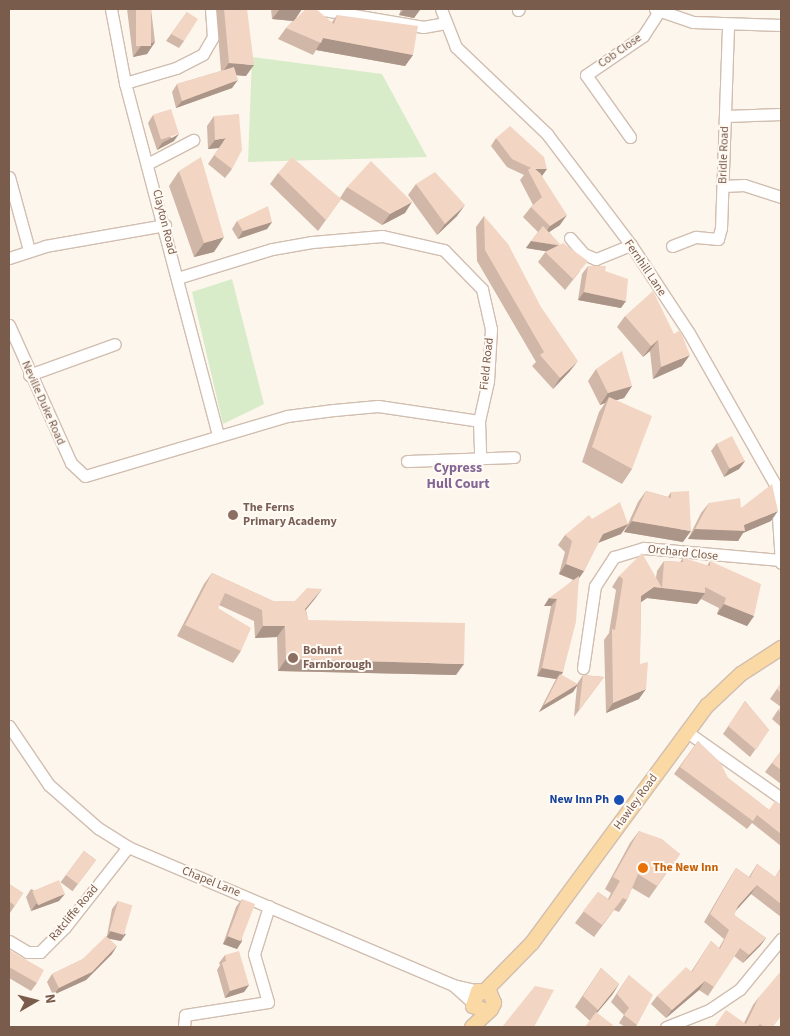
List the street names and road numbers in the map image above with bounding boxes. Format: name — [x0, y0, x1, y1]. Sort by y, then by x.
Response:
street label: Cob Close — [595, 31, 645, 71]
street label: Bridle Road — [716, 126, 732, 184]
street label: Clayton Road — [149, 188, 179, 256]
street label: Fernhill Lane — [621, 237, 669, 299]
street label: Field Road — [477, 337, 497, 391]
street label: Neville Duke Road — [18, 359, 68, 447]
street label: Orchard Close — [647, 542, 719, 564]
street label: Hawley Road — [611, 771, 661, 833]
street label: Chapel Lane — [180, 864, 242, 900]
street label: Ratcliffe Road — [46, 882, 102, 944]

